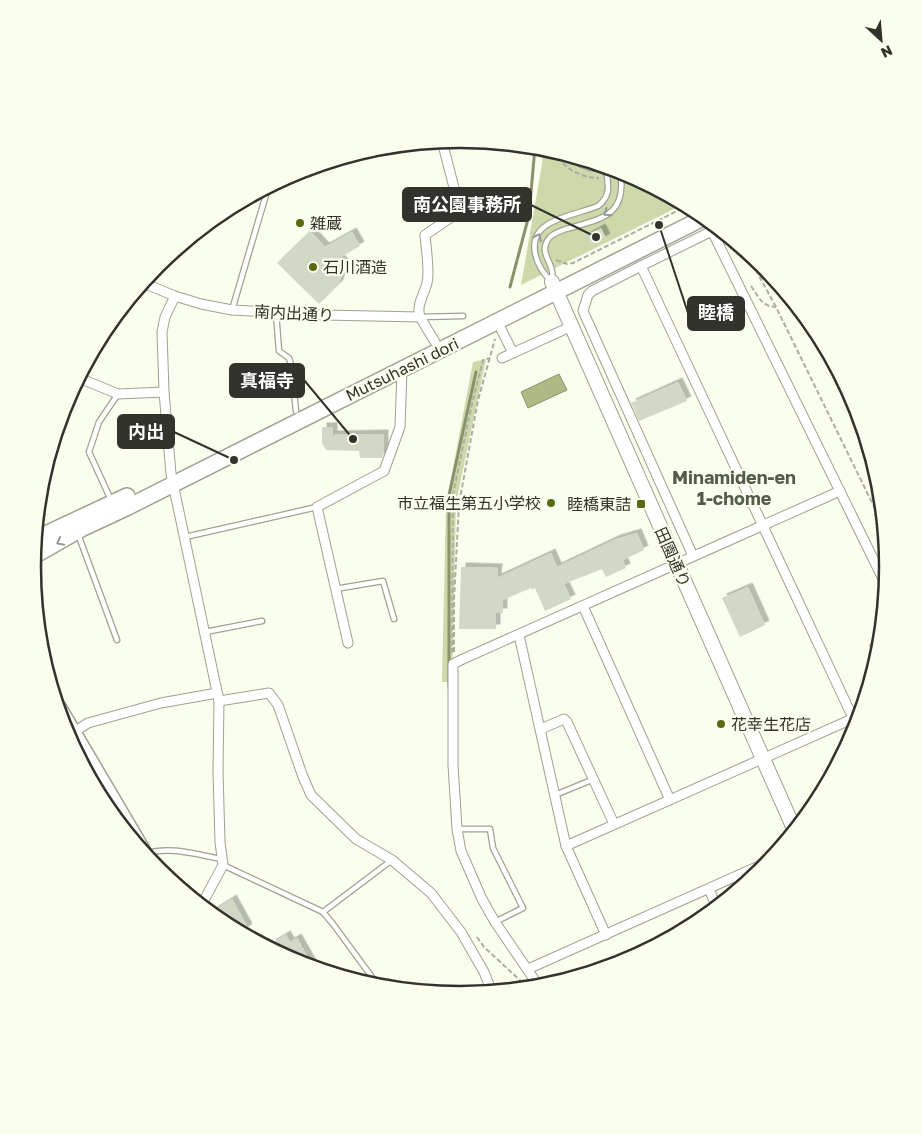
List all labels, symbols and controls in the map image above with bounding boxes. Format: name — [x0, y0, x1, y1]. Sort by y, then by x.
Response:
north arrow — [856, 15, 906, 65]
text: N — [878, 42, 895, 62]
callout: 南公園事務所 — [403, 188, 531, 221]
text: 南公園事務所 — [413, 193, 521, 215]
one-way arrow — [603, 207, 612, 217]
place label: 雑蔵 — [310, 213, 342, 233]
marker: 雑蔵 — [294, 217, 306, 229]
one-way arrow — [532, 233, 542, 242]
place label: 石川酒造 — [323, 257, 387, 277]
marker: 石川酒造 — [307, 261, 319, 273]
callout: 睦橋 — [688, 297, 744, 330]
street label: 南内出通り — [254, 301, 334, 325]
text: 睦橋 — [698, 301, 734, 323]
street label: Mutsuhashi dori — [342, 333, 462, 405]
callout: 真福寺 — [230, 364, 304, 397]
text: 真福寺 — [240, 369, 294, 391]
callout: 内出 — [118, 415, 174, 448]
text: 内出 — [128, 420, 164, 442]
district label: Minamiden-en 1-chome — [672, 466, 796, 509]
place label: 市立福生第五小学校 — [397, 493, 541, 513]
place label: 睦橋東詰 — [567, 494, 631, 514]
marker: 市立福生第五小学校 — [545, 497, 557, 509]
marker: 睦橋東詰 — [635, 498, 647, 510]
street label: 田園通り — [651, 524, 695, 590]
one-way arrow — [56, 536, 65, 546]
place label: 花幸生花店 — [731, 714, 811, 734]
marker: 花幸生花店 — [715, 718, 727, 730]

